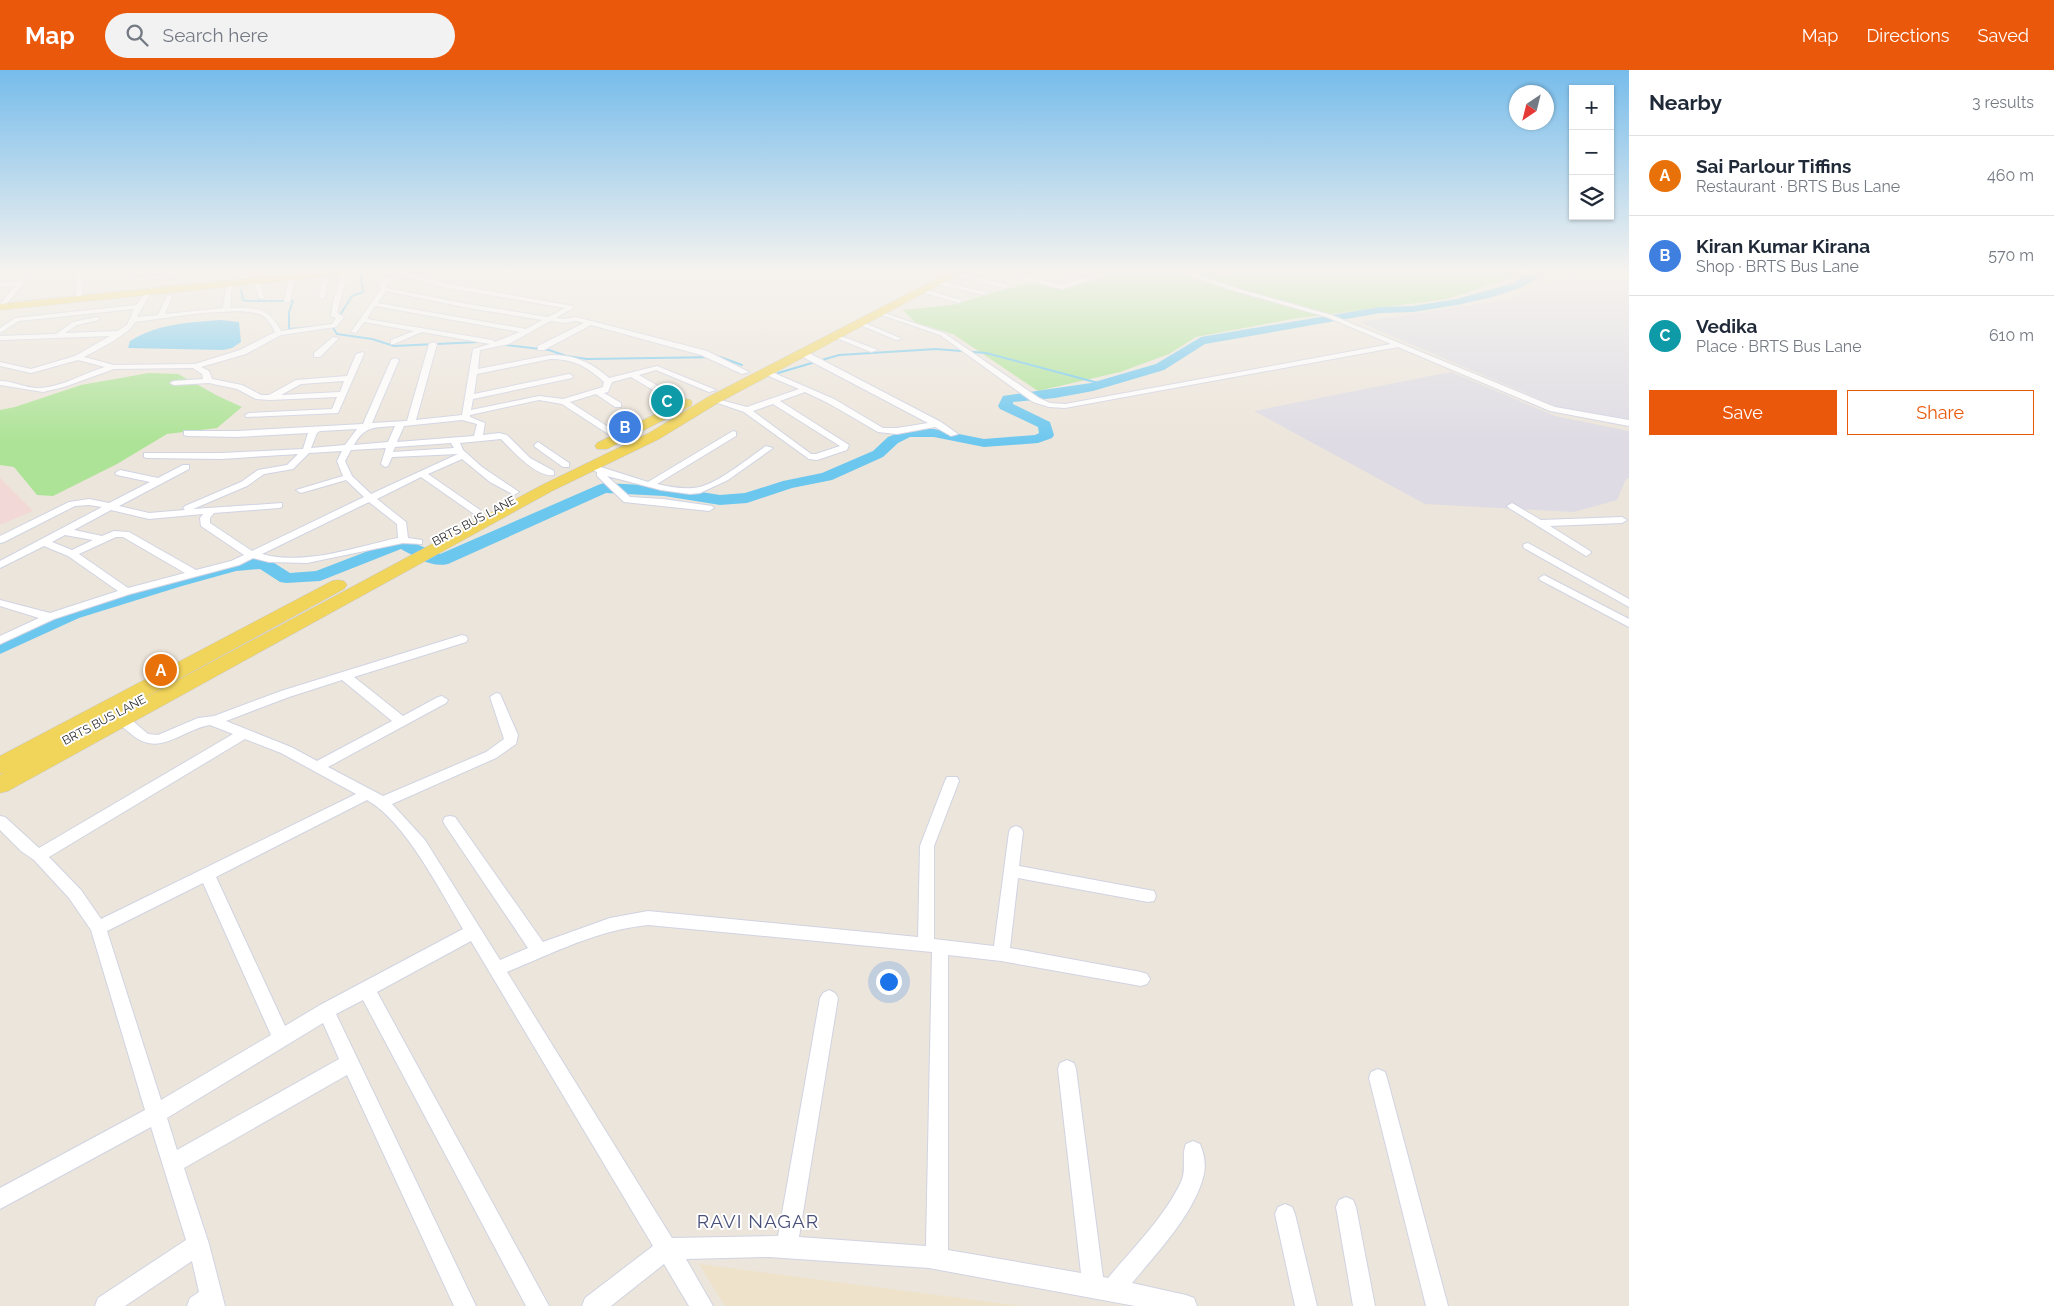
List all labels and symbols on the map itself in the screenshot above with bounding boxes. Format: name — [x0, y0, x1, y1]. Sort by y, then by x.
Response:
north arrow — [1509, 85, 1554, 130]
pin: C — [651, 382, 683, 420]
pin: B — [609, 408, 641, 446]
street label: BRTS BUS LANE — [430, 493, 518, 549]
pin: A — [145, 651, 177, 689]
street label: BRTS BUS LANE — [60, 692, 148, 748]
your location — [876, 969, 902, 995]
district label: RAVI NAGAR — [697, 1210, 819, 1232]

